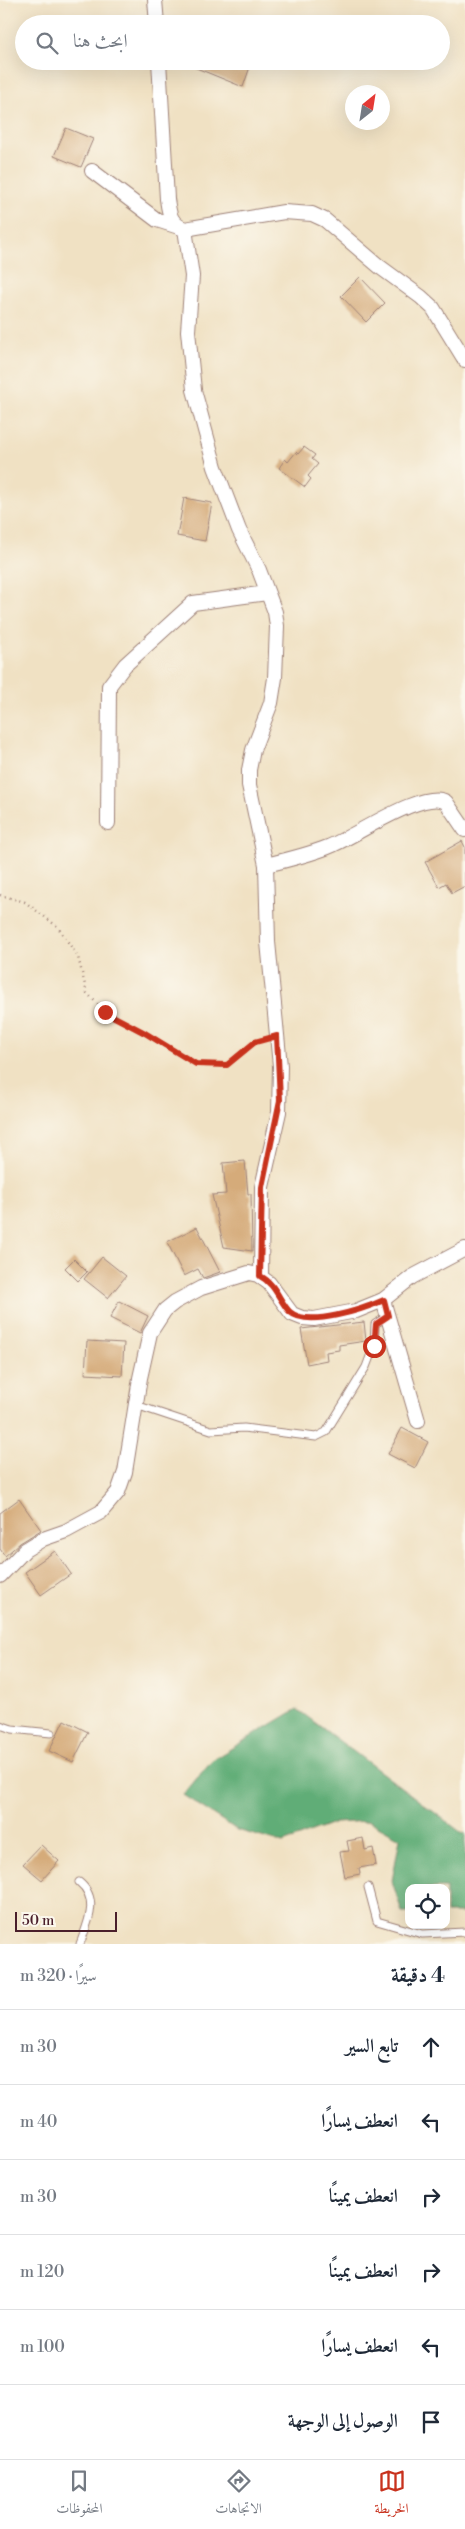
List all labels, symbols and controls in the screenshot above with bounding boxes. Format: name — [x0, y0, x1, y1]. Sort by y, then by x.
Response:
search box — [15, 15, 450, 70]
icon: search — [33, 29, 61, 57]
text: ابحث هنا — [73, 29, 128, 53]
north arrow — [345, 85, 390, 130]
route end — [94, 1001, 117, 1024]
route start — [363, 1335, 386, 1358]
map controls — [405, 1884, 450, 1929]
button: locate — [405, 1884, 450, 1929]
scale bar — [15, 1909, 118, 1932]
text: 50 m — [22, 1912, 54, 1930]
text: 4 دقيقة — [391, 1963, 445, 1989]
text: سيرًا · 320 m — [20, 1966, 96, 1986]
icon: ahead — [417, 2033, 445, 2061]
text: تابع السير — [345, 2034, 398, 2058]
text: 30 m — [20, 2037, 57, 2057]
icon: left — [417, 2108, 445, 2136]
text: انعطف يسارًا — [321, 2109, 398, 2133]
text: 40 m — [20, 2112, 57, 2132]
icon: right — [417, 2183, 445, 2211]
text: انعطف يمينًا — [329, 2184, 398, 2208]
text: 30 m — [20, 2187, 57, 2207]
icon: right — [417, 2258, 445, 2286]
text: انعطف يمينًا — [329, 2259, 398, 2283]
text: 120 m — [20, 2262, 64, 2282]
icon: left — [417, 2333, 445, 2361]
text: انعطف يسارًا — [321, 2334, 398, 2358]
text: 100 m — [20, 2337, 65, 2357]
icon: arrive — [417, 2408, 445, 2436]
text: الوصول إلى الوجهة — [288, 2409, 398, 2433]
tab: المحفوظات — [56, 2467, 103, 2522]
tab: الاتجاهات — [215, 2467, 262, 2522]
tab: الخريطة — [375, 2467, 409, 2522]

